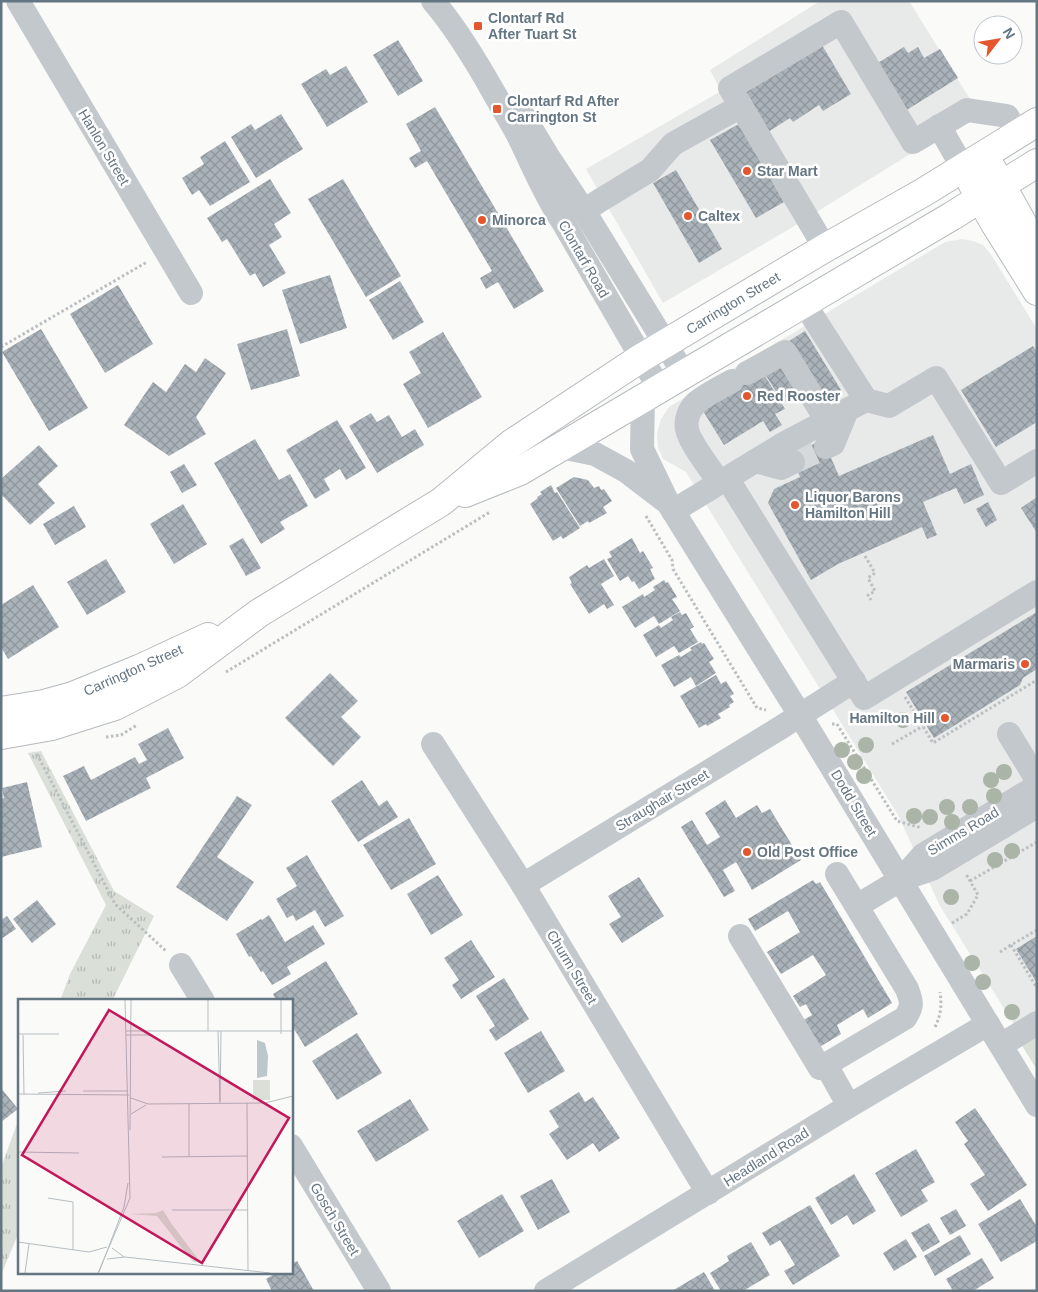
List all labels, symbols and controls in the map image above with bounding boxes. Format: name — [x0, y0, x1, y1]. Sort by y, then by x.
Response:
place label: Clontarf Rd After Tuart St — [488, 10, 577, 42]
north arrow — [973, 15, 1023, 65]
marker: Clontarf Rd After Tuart St — [472, 20, 484, 32]
text: N — [1000, 25, 1019, 42]
place label: Clontarf Rd After Carrington St — [507, 93, 620, 125]
marker: Clontarf Rd After Carrington St — [491, 103, 503, 115]
street label: Hanlon Street — [75, 106, 133, 188]
place label: Star Mart — [757, 163, 818, 179]
marker: Star Mart — [741, 165, 753, 177]
place label: Caltex — [698, 208, 740, 224]
marker: Caltex — [682, 210, 694, 222]
place label: Minorca — [492, 212, 546, 228]
marker: Minorca — [476, 214, 488, 226]
street label: Clontarf Road — [555, 218, 613, 300]
street label: Carrington Street — [683, 269, 783, 337]
place label: Red Rooster — [757, 388, 841, 404]
marker: Red Rooster — [741, 390, 753, 402]
place label: Liquor Barons Hamilton Hill — [805, 489, 901, 521]
marker: Liquor Barons Hamilton Hill — [789, 499, 801, 511]
street label: Carrington Street — [81, 641, 185, 699]
place label: Marmaris — [953, 656, 1015, 672]
marker: Marmaris — [1019, 658, 1031, 670]
place label: Hamilton Hill — [849, 710, 935, 726]
marker: Hamilton Hill — [939, 712, 951, 724]
street label: Straughair Street — [613, 766, 712, 834]
street label: Dodd Street — [828, 767, 880, 839]
street label: Simms Road — [925, 804, 1001, 858]
place label: Old Post Office — [757, 844, 858, 860]
marker: Old Post Office — [741, 846, 753, 858]
street label: Churm Street — [544, 927, 600, 1007]
inset map — [18, 999, 292, 1274]
street label: Headland Road — [721, 1124, 811, 1190]
street label: Gosch Street — [307, 1180, 363, 1258]

